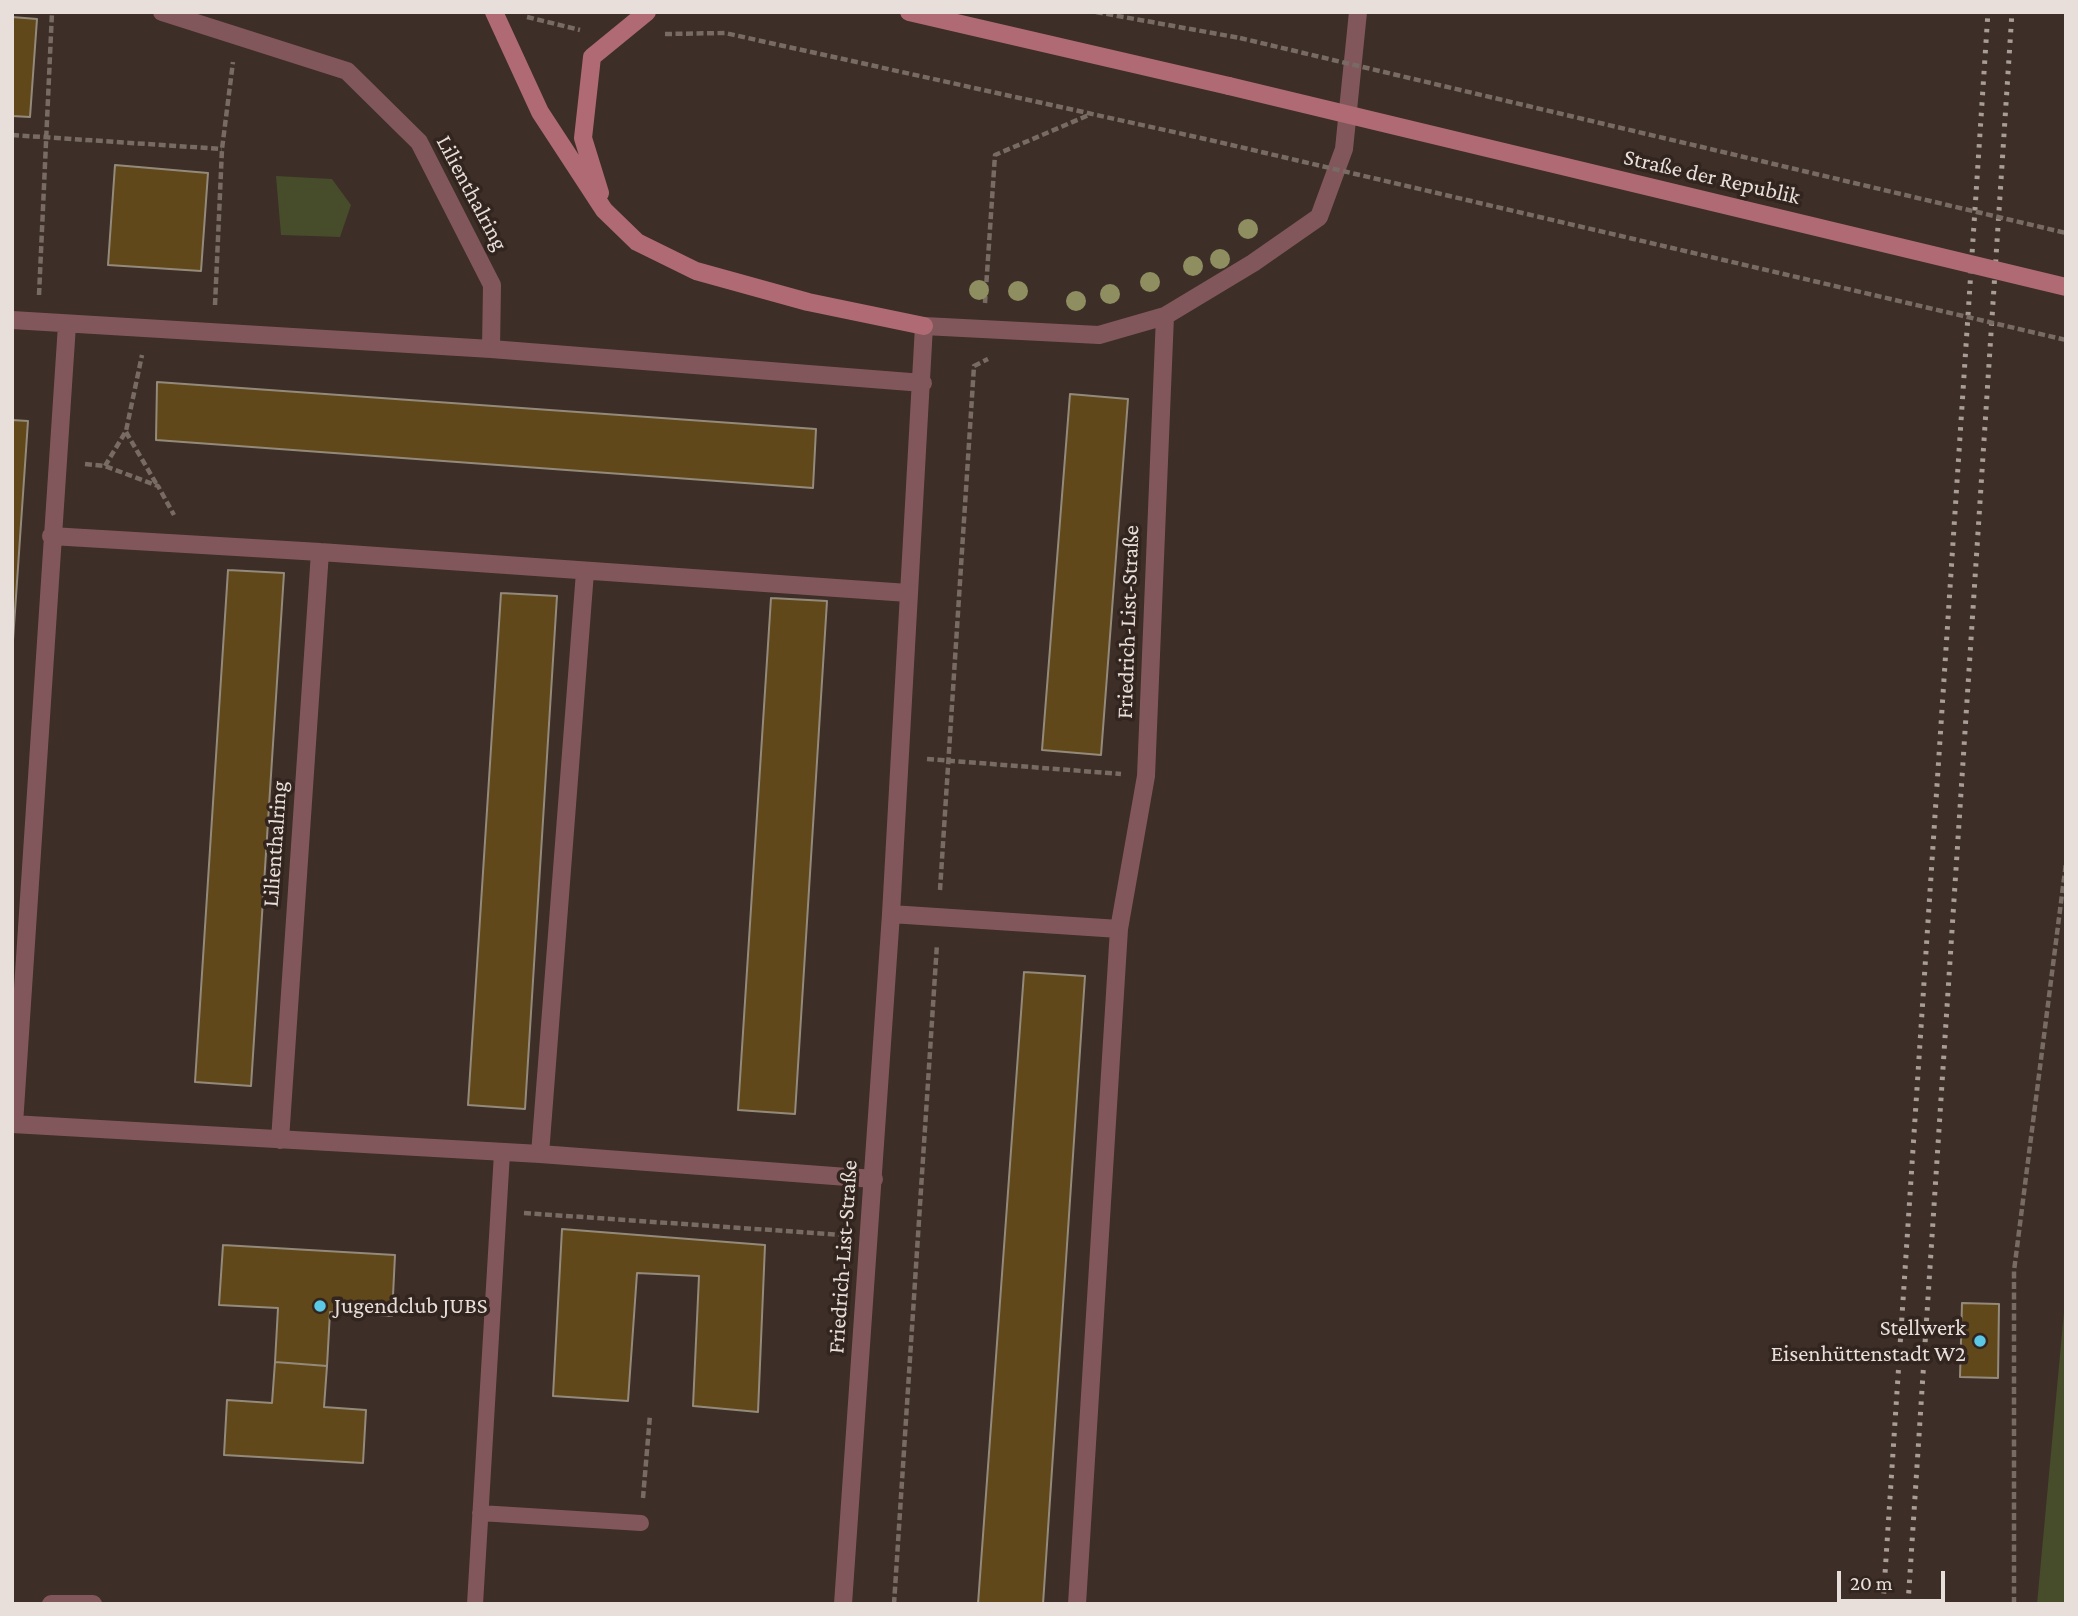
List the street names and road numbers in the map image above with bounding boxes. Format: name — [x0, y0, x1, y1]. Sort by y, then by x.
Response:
street label: Lilienthalring — [430, 131, 514, 255]
street label: Straße der Republik — [1621, 143, 1803, 211]
street label: Friedrich-List-Straße — [1111, 525, 1145, 719]
street label: Lilienthalring — [257, 780, 293, 908]
street label: Friedrich-List-Straße — [822, 1159, 864, 1355]

